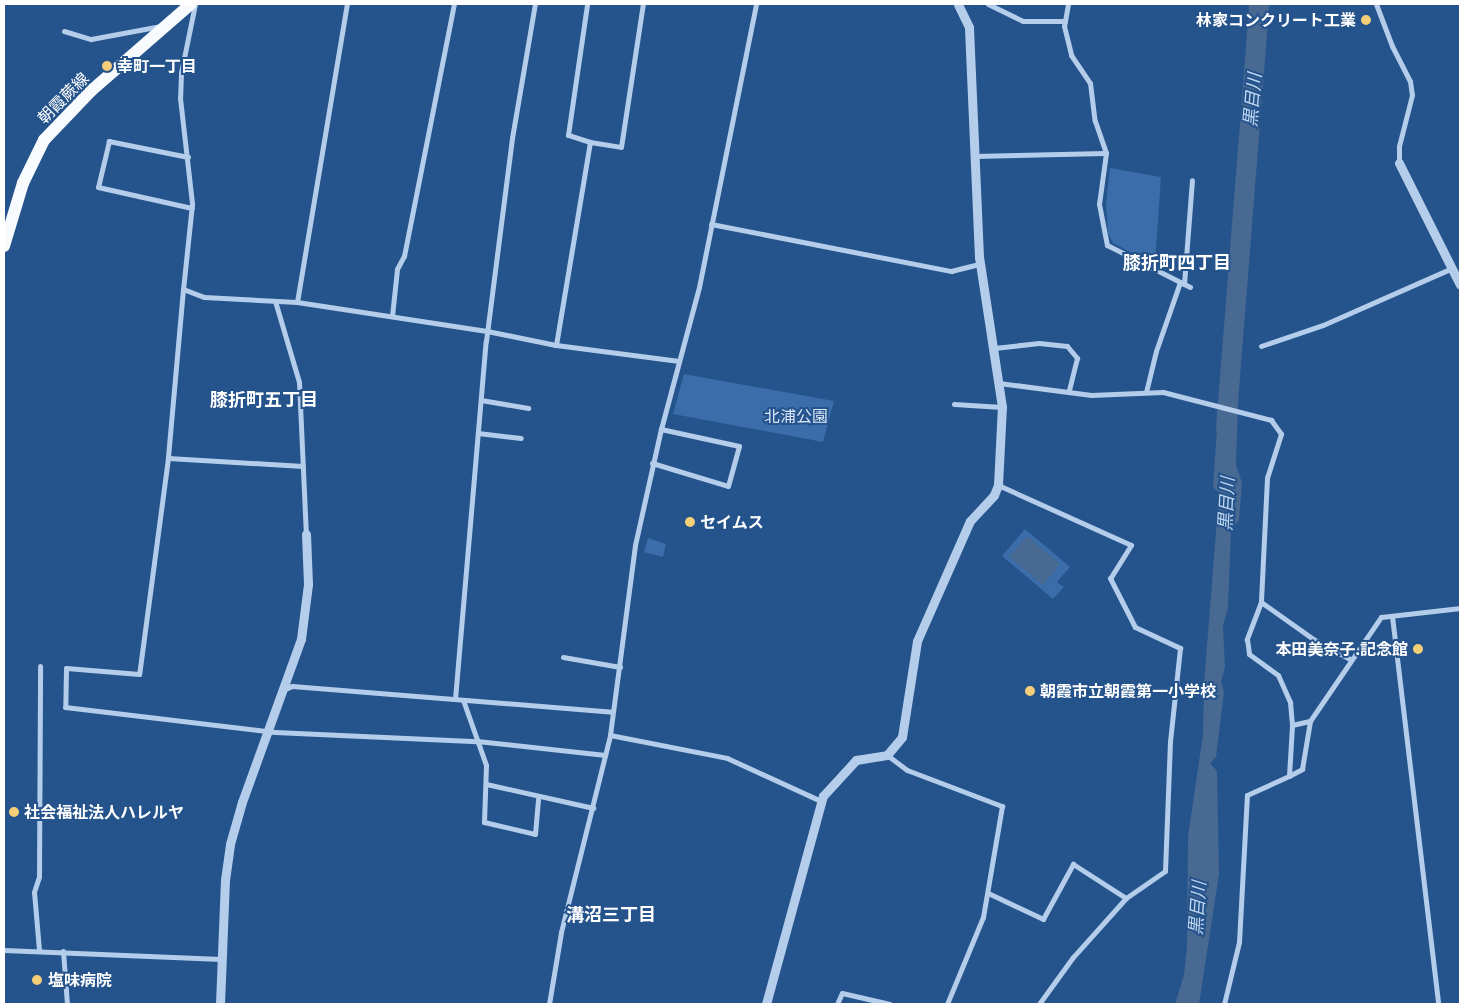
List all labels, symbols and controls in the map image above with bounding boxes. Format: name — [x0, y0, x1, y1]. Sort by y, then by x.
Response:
place label: 林家コンクリート工業 — [1196, 10, 1356, 30]
marker: 林家コンクリート工業 — [1360, 14, 1372, 26]
place label: 幸町一丁目 — [117, 56, 197, 76]
marker: 幸町一丁目 — [101, 60, 113, 72]
street label: 朝霞蕨線 — [34, 69, 92, 127]
water label: 黒目川 — [1239, 72, 1265, 128]
district label: 膝折町四丁目 — [1123, 251, 1231, 273]
district label: 膝折町五丁目 — [210, 388, 318, 410]
park label: 北浦公園 — [764, 406, 828, 426]
water label: 黒目川 — [1214, 476, 1238, 532]
place label: セイムス — [700, 512, 764, 532]
marker: セイムス — [684, 516, 696, 528]
place label: 本田美奈子.記念館 — [1276, 639, 1408, 659]
marker: 本田美奈子.記念館 — [1412, 643, 1424, 655]
place label: 朝霞市立朝霞第一小学校 — [1040, 681, 1216, 701]
marker: 朝霞市立朝霞第一小学校 — [1024, 685, 1036, 697]
place label: 社会福祉法人ハレルヤ — [24, 802, 184, 822]
marker: 社会福祉法人ハレルヤ — [8, 806, 20, 818]
water label: 黒目川 — [1184, 880, 1210, 936]
district label: 溝沼三丁目 — [566, 903, 656, 925]
place label: 塩味病院 — [48, 970, 112, 990]
marker: 塩味病院 — [30, 973, 44, 987]

